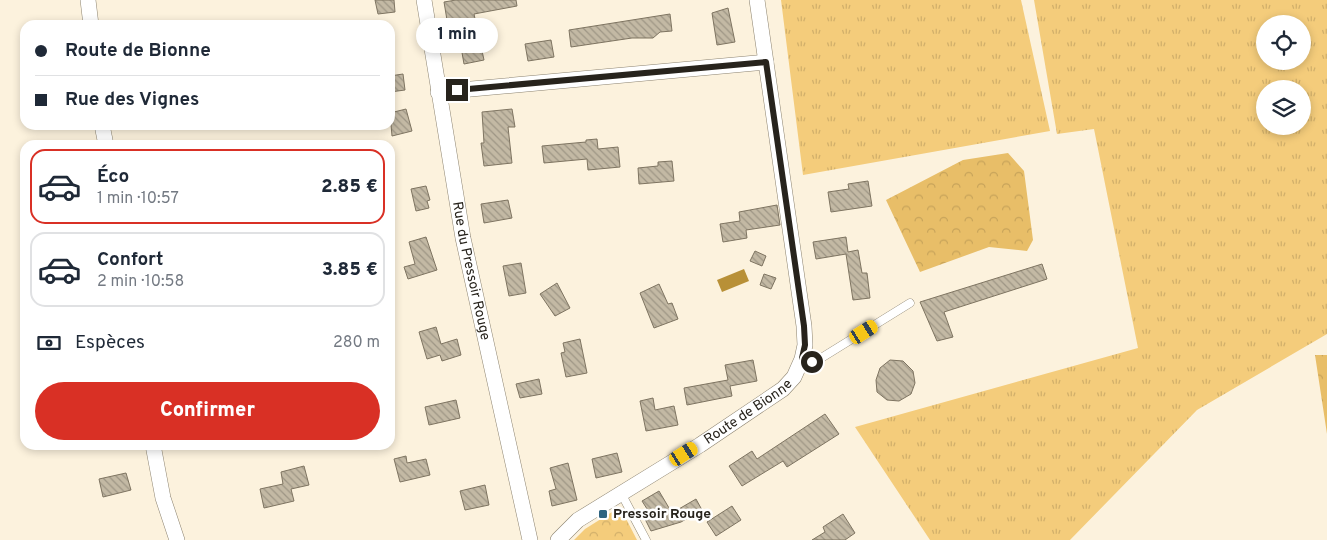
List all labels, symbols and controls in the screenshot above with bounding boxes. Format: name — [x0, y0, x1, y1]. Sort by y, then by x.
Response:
map controls — [1256, 15, 1311, 135]
button: locate — [1256, 15, 1311, 70]
callout: 1 min — [416, 18, 498, 52]
text: 1 min — [437, 25, 477, 45]
text: Route de Bionne — [65, 39, 211, 63]
route end — [446, 79, 468, 101]
button: layers — [1256, 80, 1311, 135]
text: Rue des Vignes — [65, 88, 199, 112]
icon: car — [37, 164, 82, 209]
text: Éco — [97, 165, 129, 189]
text: 2.85 € — [321, 175, 378, 199]
text: 1 min · 10:57 — [97, 189, 179, 209]
street label: Rue du Pressoir Rouge — [449, 200, 494, 342]
icon: car — [37, 247, 82, 292]
text: Confort — [97, 248, 163, 272]
text: 3.85 € — [322, 258, 378, 282]
text: 2 min · 10:58 — [97, 272, 184, 292]
car — [847, 318, 880, 346]
icon: cash — [35, 329, 63, 357]
text: Espèces — [75, 331, 145, 355]
text: 280 m — [333, 333, 380, 353]
route start — [801, 351, 823, 373]
street label: Route de Bionne — [701, 376, 796, 448]
button: Confirmer — [35, 382, 380, 440]
car — [667, 440, 700, 468]
place label: Pressoir Rouge — [613, 506, 711, 523]
marker: Pressoir Rouge — [597, 508, 609, 520]

